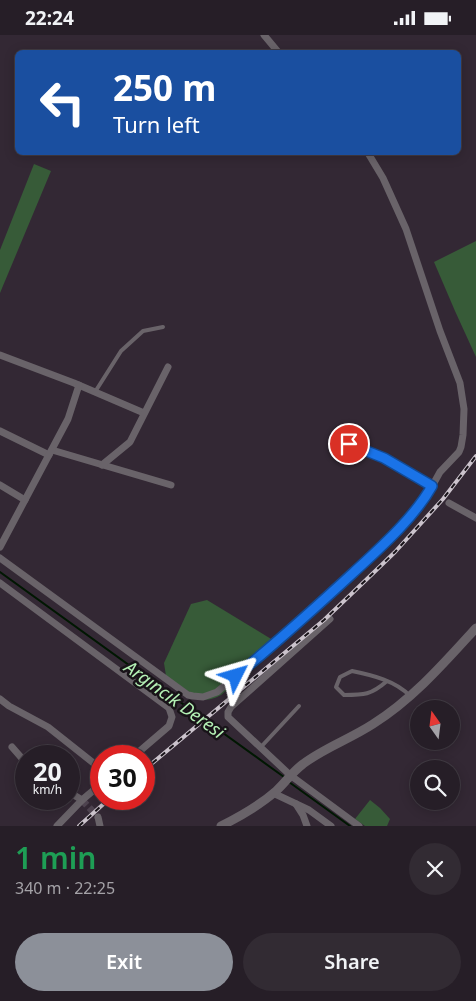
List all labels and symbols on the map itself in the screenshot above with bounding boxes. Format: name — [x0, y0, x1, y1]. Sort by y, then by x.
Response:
pin — [328, 423, 370, 465]
position arrow — [209, 649, 261, 701]
water label: Argıncık Deresi — [119, 653, 230, 744]
north arrow — [410, 700, 460, 750]
speed limit sign: 30 — [90, 745, 155, 810]

